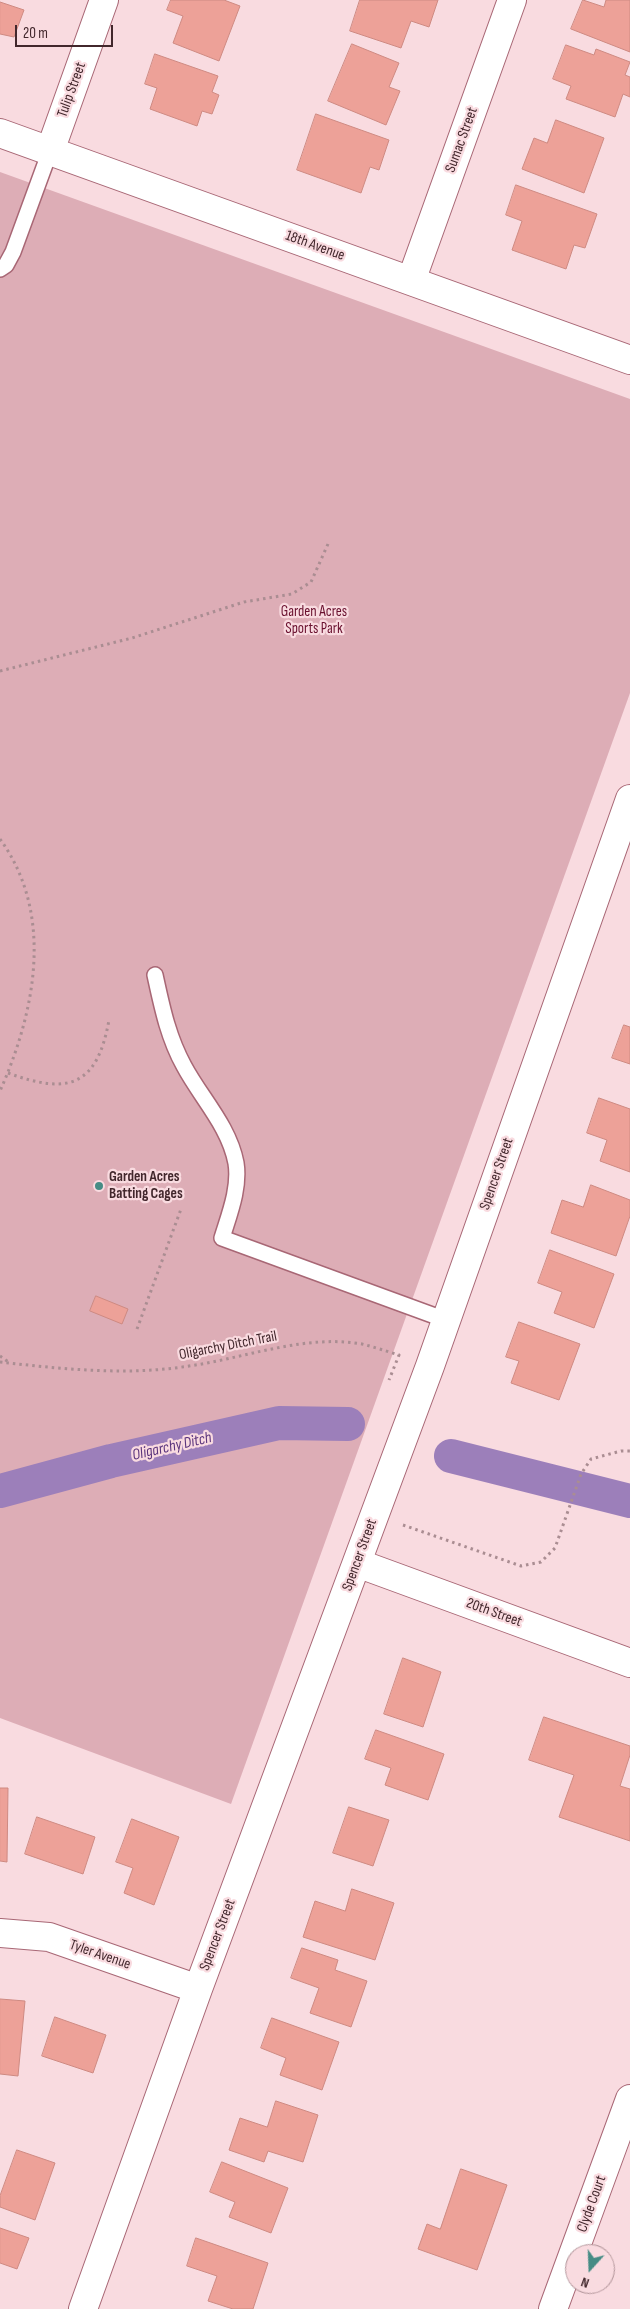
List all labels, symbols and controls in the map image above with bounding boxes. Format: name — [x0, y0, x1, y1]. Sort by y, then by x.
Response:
scale bar — [18, 15, 115, 47]
text: 20 m — [23, 24, 48, 43]
street label: Tulip Street — [54, 60, 90, 120]
street label: Sumac Street — [442, 105, 482, 175]
street label: 18th Avenue — [283, 227, 347, 265]
park label: Garden Acres Sports Park — [281, 603, 347, 638]
street label: Spencer Street — [476, 1135, 518, 1213]
place label: Garden Acres Batting Cages — [109, 1168, 183, 1203]
marker: Garden Acres Batting Cages — [93, 1180, 105, 1192]
street label: Oligarchy Ditch Trail — [178, 1328, 278, 1364]
water label: Oligarchy Ditch — [130, 1429, 214, 1465]
street label: Spencer Street — [339, 1517, 381, 1593]
street label: 20th Street — [464, 1595, 524, 1631]
street label: Spencer Street — [196, 1897, 240, 1973]
street label: Tyler Avenue — [67, 1936, 133, 1974]
street label: Clyde Court — [573, 2173, 611, 2235]
north arrow — [565, 2244, 615, 2294]
text: N — [579, 2273, 591, 2292]

